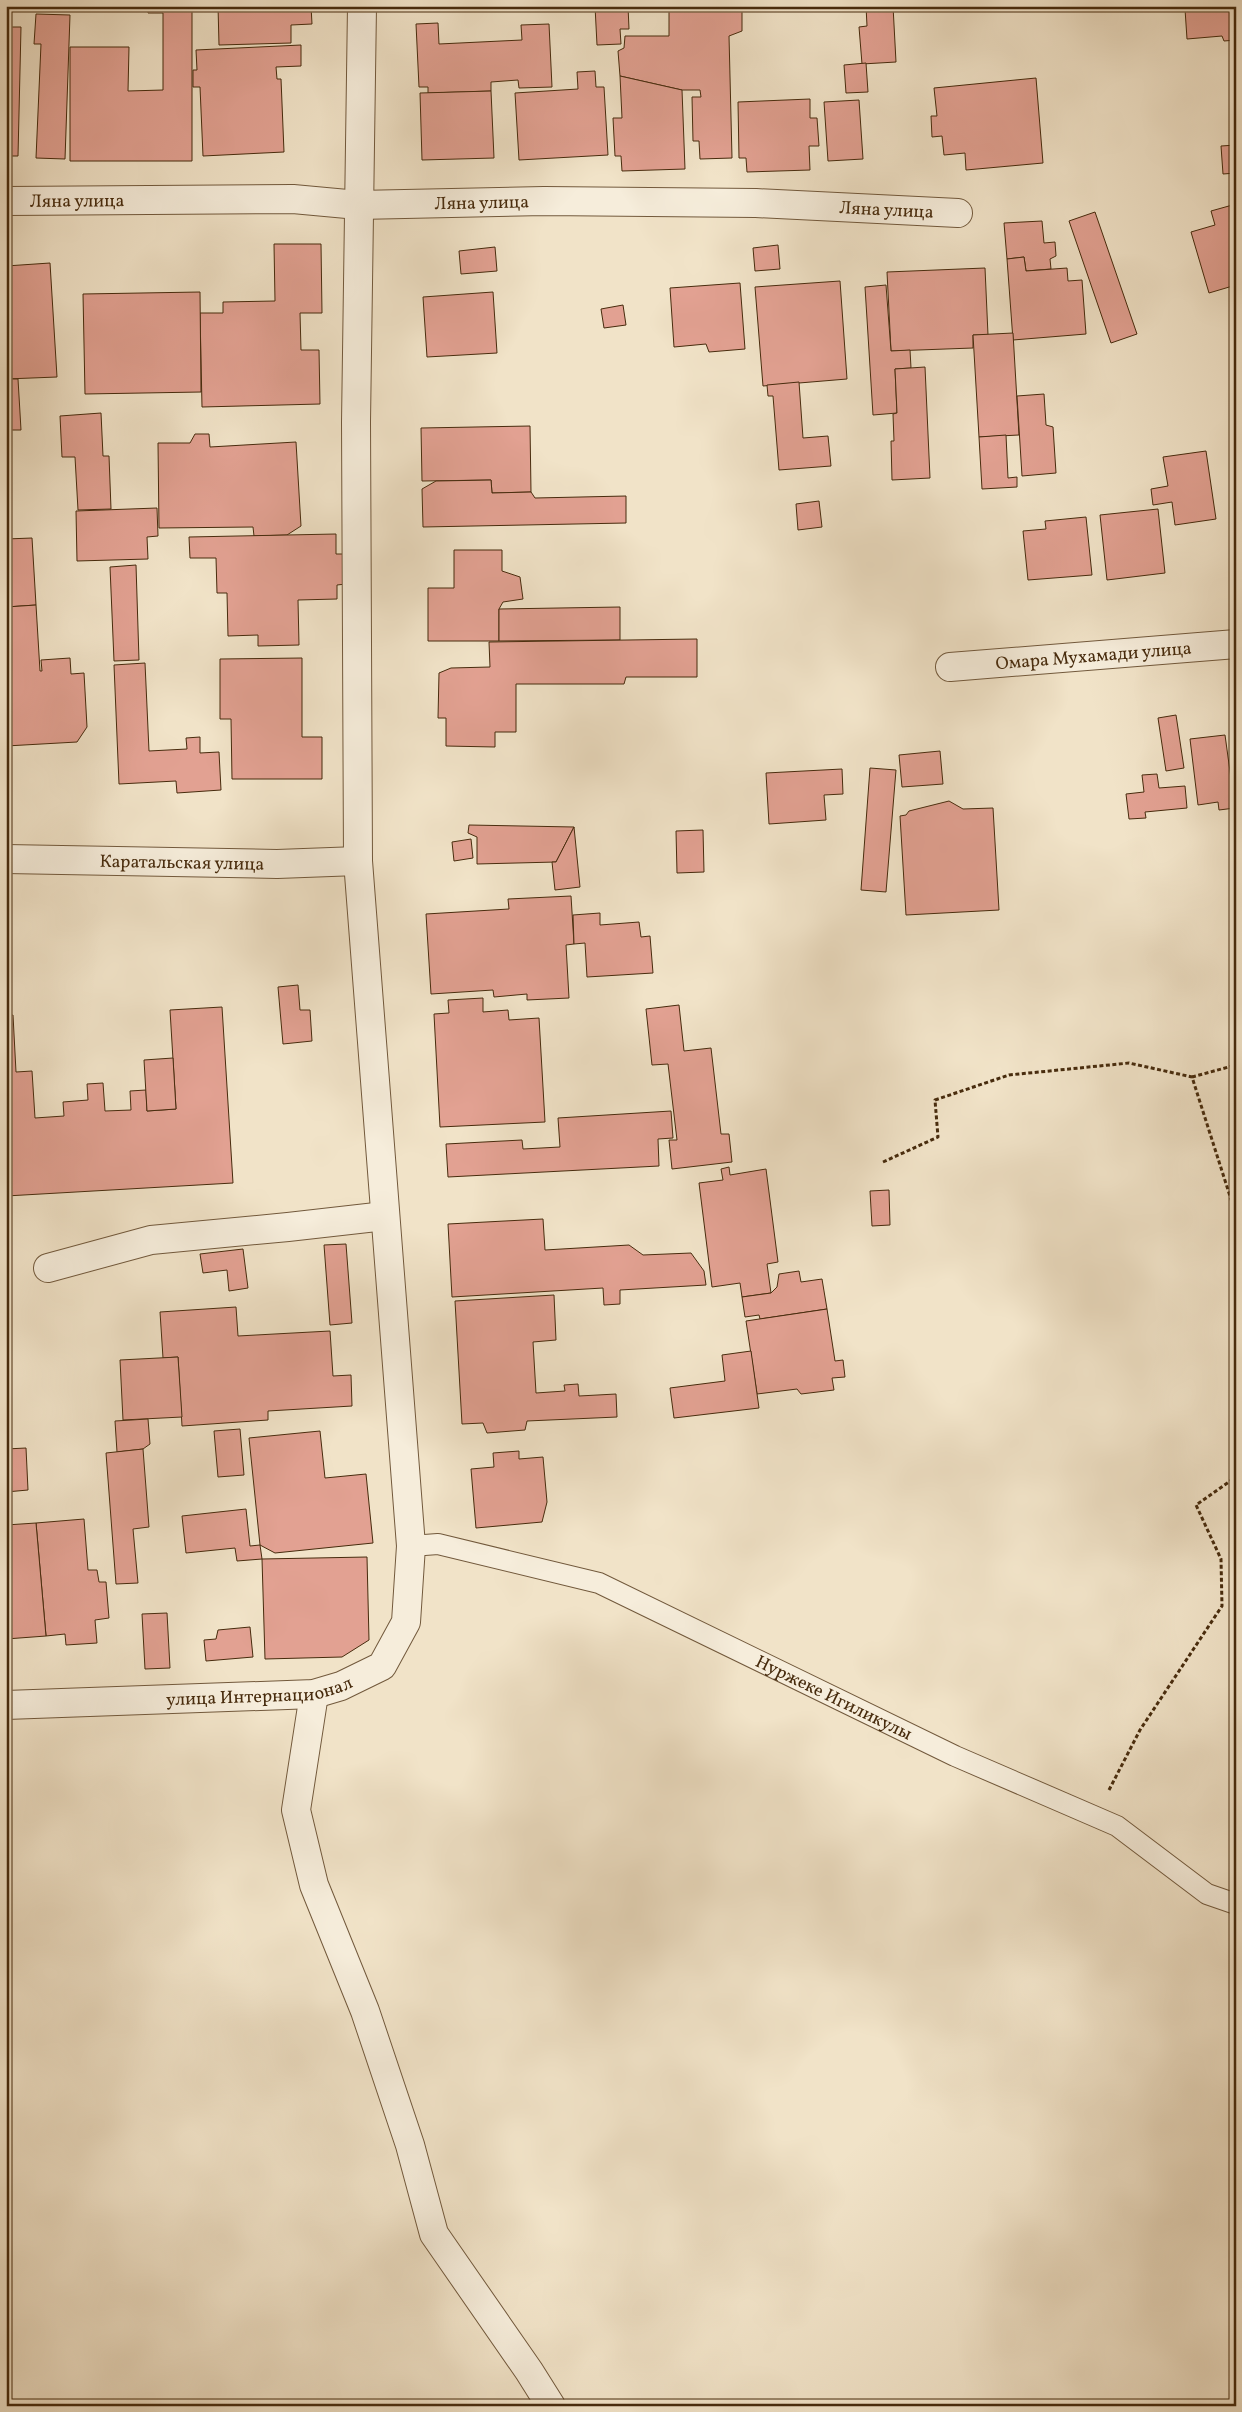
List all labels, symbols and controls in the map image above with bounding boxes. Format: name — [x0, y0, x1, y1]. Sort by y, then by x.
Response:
street label: Ляна улица — [30, 189, 124, 215]
street label: Ляна улица — [434, 190, 529, 217]
street label: Ляна улица — [839, 196, 934, 226]
street label: Омара Мухамади улица — [995, 637, 1193, 677]
street label: Каратальская улица — [99, 850, 265, 878]
street label: Нуржеке Игиликулы — [751, 1650, 916, 1747]
street label: улица Интернационал — [166, 1671, 358, 1713]

